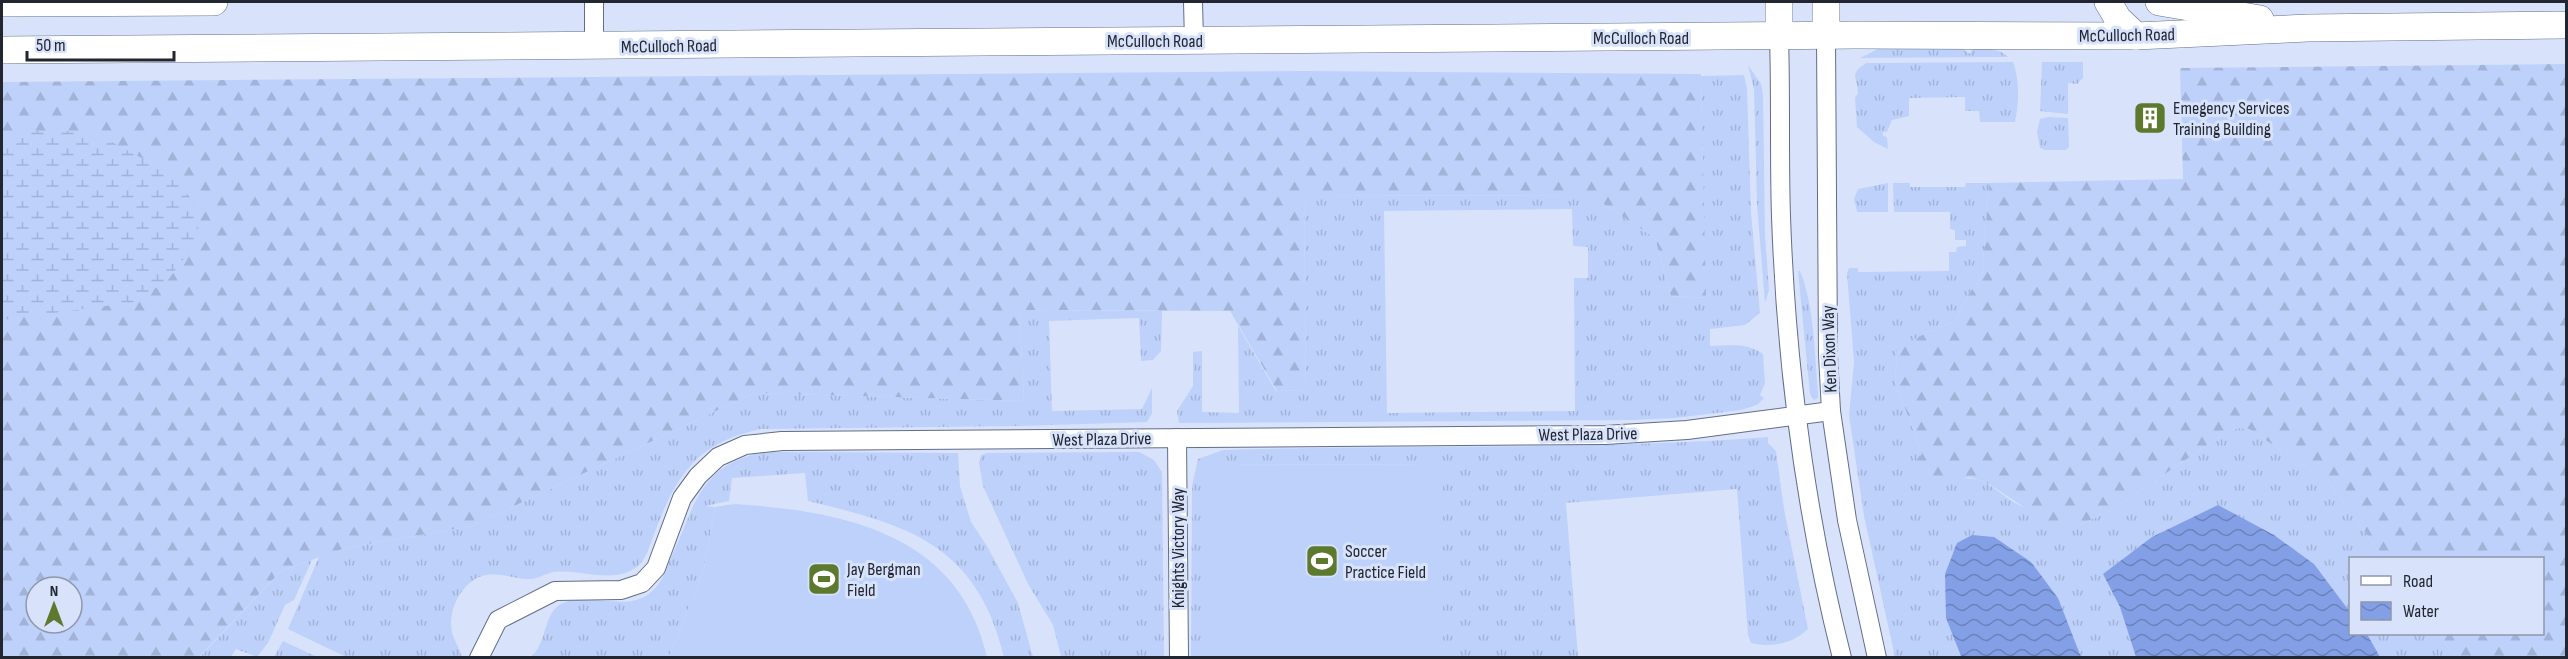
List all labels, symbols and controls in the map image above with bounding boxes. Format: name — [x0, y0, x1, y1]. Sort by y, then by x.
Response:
scale bar — [27, 24, 174, 62]
street label: McCulloch Road — [2079, 24, 2175, 47]
street label: McCulloch Road — [1593, 28, 1689, 49]
street label: McCulloch Road — [1107, 31, 1203, 52]
text: 50 m — [36, 35, 66, 56]
street label: McCulloch Road — [621, 35, 717, 58]
place label: Emegency Services Training Building — [2173, 98, 2290, 140]
building icon: Emegency Services Training Building — [2132, 100, 2168, 136]
street label: Ken Dixon Way — [1817, 305, 1842, 393]
street label: West Plaza Drive — [1538, 423, 1638, 446]
street label: West Plaza Drive — [1052, 428, 1152, 451]
street label: Knights Victory Way — [1168, 488, 1189, 608]
place label: Soccer Practice Field — [1345, 541, 1426, 583]
sports icon: Soccer Practice Field — [1304, 543, 1340, 579]
legend — [2349, 557, 2544, 635]
place label: Jay Bergman Field — [846, 559, 921, 601]
sports icon: Jay Bergman Field — [806, 561, 842, 597]
text: Road — [2403, 571, 2433, 592]
north arrow — [24, 575, 84, 635]
text: N — [50, 582, 58, 601]
text: Water — [2403, 601, 2439, 622]

